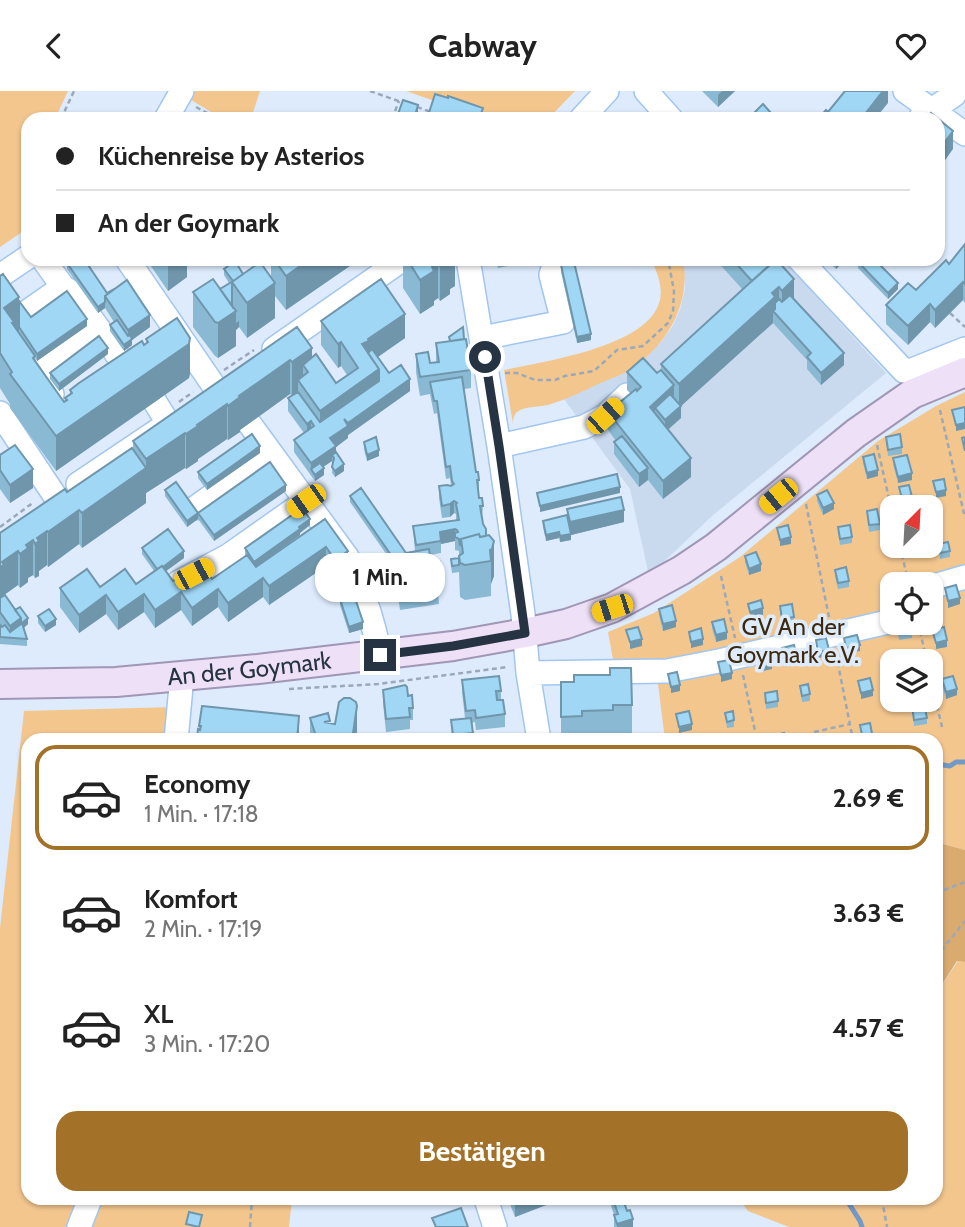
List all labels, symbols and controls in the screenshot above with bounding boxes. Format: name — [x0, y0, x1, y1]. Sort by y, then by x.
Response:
text: Cabway — [428, 26, 537, 65]
icon: back — [35, 27, 73, 65]
icon: heart — [892, 27, 930, 65]
text: Küchenreise by Asterios — [98, 140, 365, 172]
text: An der Goymark — [98, 207, 279, 239]
route start — [469, 341, 501, 373]
car — [583, 394, 628, 438]
car — [756, 475, 801, 517]
car — [283, 480, 330, 522]
north arrow — [880, 495, 943, 558]
map controls — [880, 495, 943, 712]
callout: 1 Min. — [315, 553, 445, 603]
car — [171, 555, 218, 593]
text: 1 Min. — [352, 563, 408, 591]
button: locate — [880, 572, 943, 635]
car — [589, 592, 636, 624]
park label: GV An der Goymark e.V. — [727, 612, 859, 669]
route end — [364, 639, 396, 671]
street label: An der Goymark — [166, 645, 333, 691]
button: layers — [880, 649, 943, 712]
icon: car — [60, 766, 123, 829]
text: Economy — [144, 768, 250, 800]
text: 2.69 € — [833, 782, 904, 814]
text: 1 Min. · 17:18 — [144, 800, 259, 828]
icon: car — [60, 881, 123, 944]
text: Komfort — [144, 883, 238, 915]
text: 3.63 € — [833, 897, 904, 929]
text: 2 Min. · 17:19 — [144, 915, 262, 943]
icon: car — [60, 996, 123, 1059]
text: XL — [144, 998, 173, 1030]
text: 4.57 € — [832, 1012, 904, 1044]
text: 3 Min. · 17:20 — [144, 1030, 270, 1058]
button: Bestätigen — [56, 1111, 908, 1191]

